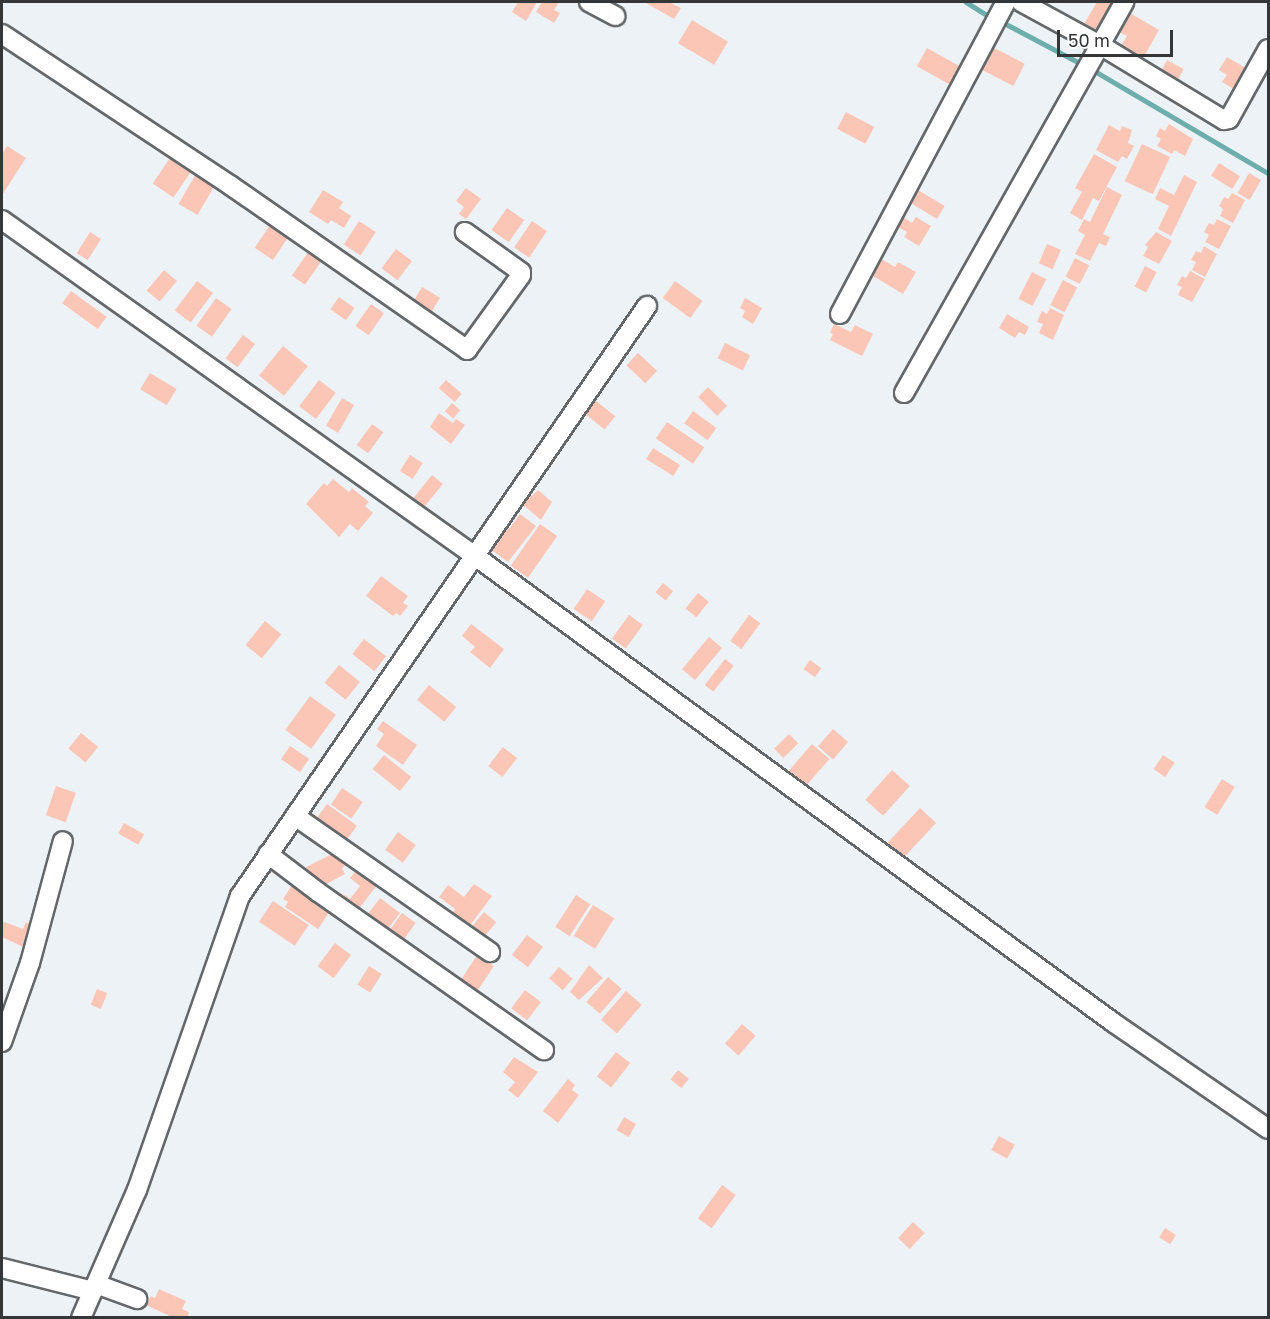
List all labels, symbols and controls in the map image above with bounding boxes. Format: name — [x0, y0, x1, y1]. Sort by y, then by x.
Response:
scale bar — [1060, 18, 1176, 56]
text: 50 m — [1068, 29, 1110, 51]

